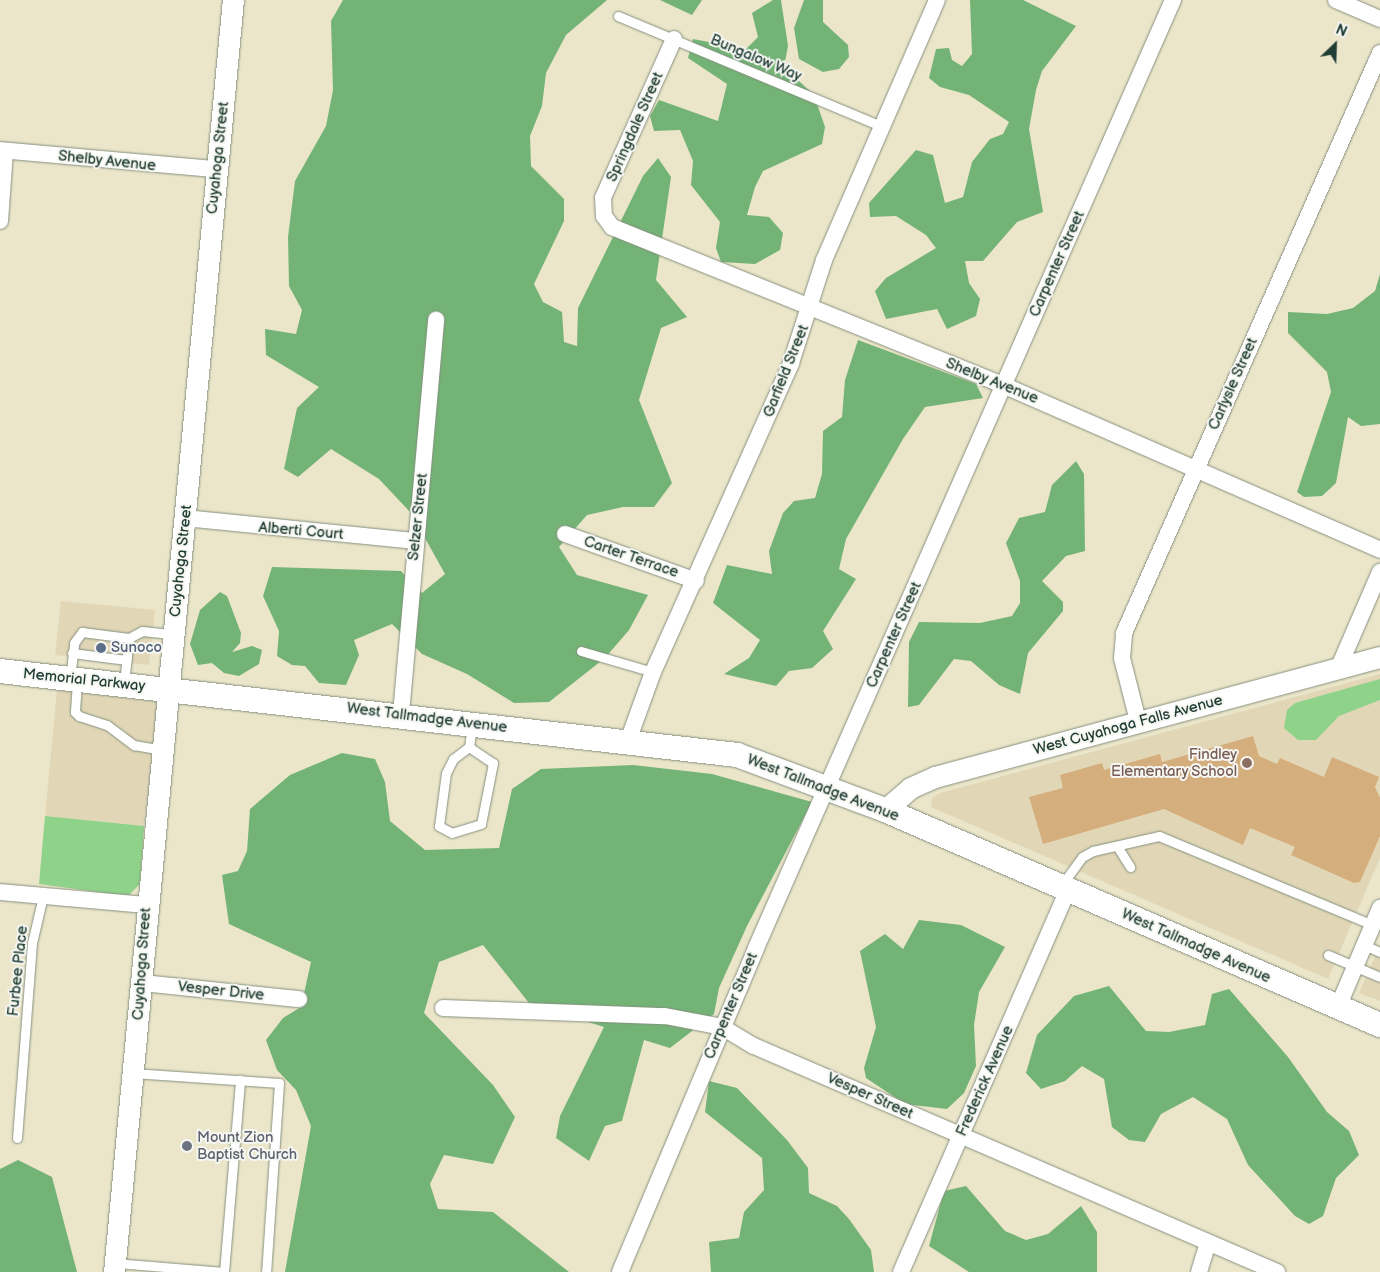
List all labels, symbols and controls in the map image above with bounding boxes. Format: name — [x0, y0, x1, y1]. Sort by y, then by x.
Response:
north arrow — [1310, 20, 1360, 70]
text: N — [1333, 21, 1350, 41]
street label: Bungalow Way — [707, 31, 805, 85]
street label: Springdale Street — [603, 69, 667, 185]
street label: Cuyahoga Street — [203, 101, 233, 215]
street label: Shelby Avenue — [57, 147, 157, 175]
street label: Carpenter Street — [1026, 208, 1088, 320]
street label: Garfield Street — [759, 322, 813, 420]
street label: Carlysle Street — [1205, 335, 1261, 433]
street label: Shelby Avenue — [943, 354, 1041, 408]
street label: Selzer Street — [404, 472, 432, 562]
street label: Cuyahoga Street — [166, 504, 196, 618]
street label: Alberti Court — [258, 518, 344, 544]
street label: Carter Terrace — [581, 532, 681, 582]
street label: Carpenter Street — [863, 579, 925, 691]
place label: Sunoco — [111, 639, 162, 657]
marker: Sunoco — [95, 642, 107, 654]
street label: Memorial Parkway — [22, 665, 146, 695]
street label: West Cuyahoga Falls Avenue — [1031, 691, 1225, 759]
street label: West Tallmadge Avenue — [346, 699, 508, 737]
place label: Findley Elementary School — [1110, 745, 1237, 780]
street label: West Tallmadge Avenue — [744, 751, 902, 825]
marker: Findley Elementary School — [1241, 757, 1253, 769]
street label: West Tallmadge Avenue — [1118, 905, 1274, 987]
street label: Cuyahoga Street — [129, 907, 155, 1021]
street label: Furbee Place — [4, 925, 32, 1017]
street label: Carpenter Street — [700, 950, 762, 1062]
street label: Vesper Drive — [177, 978, 265, 1004]
street label: Frederick Avenue — [953, 1023, 1017, 1139]
street label: Vesper Street — [824, 1069, 916, 1123]
place label: Mount Zion Baptist Church — [197, 1128, 297, 1163]
marker: Mount Zion Baptist Church — [181, 1140, 193, 1152]

